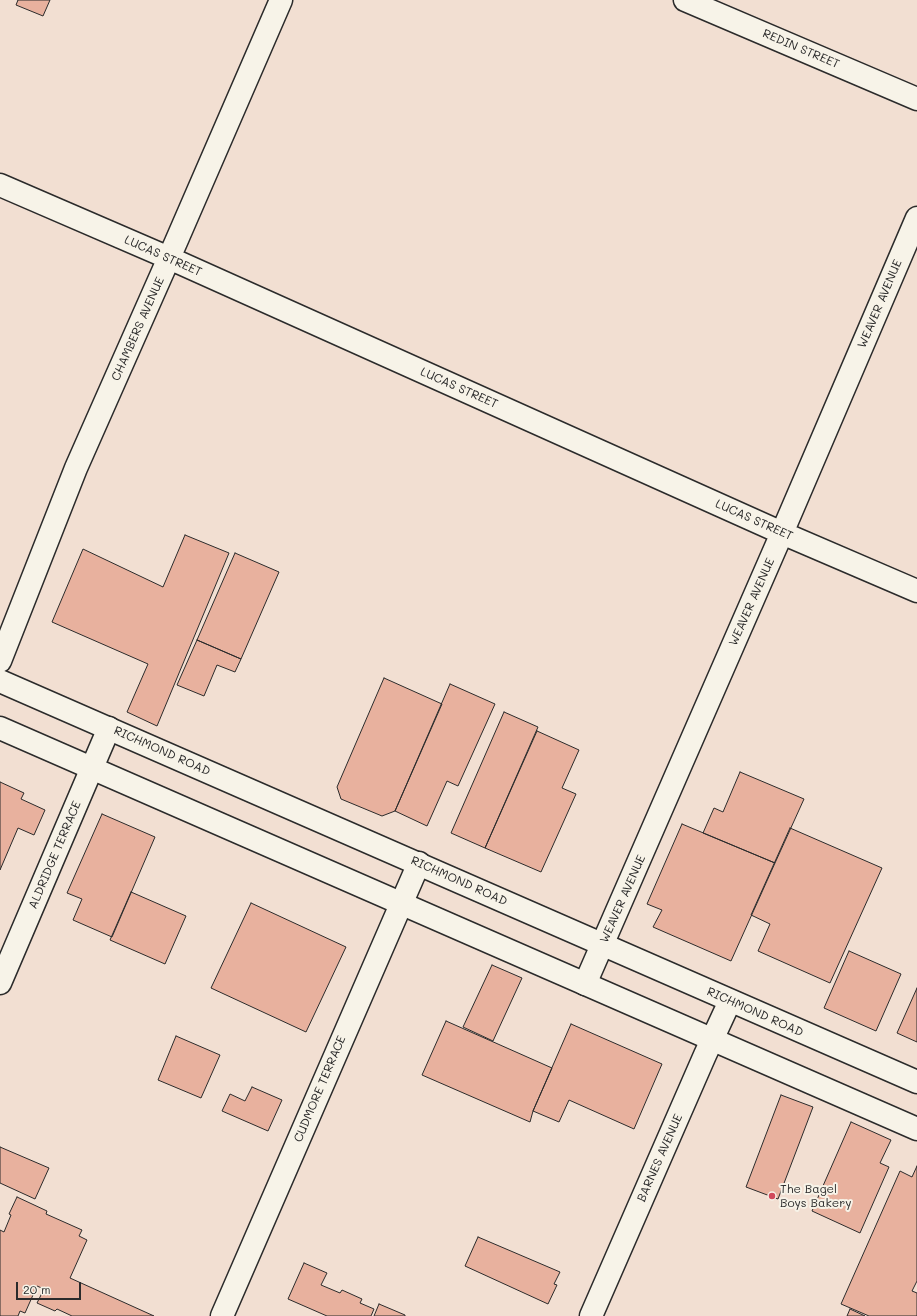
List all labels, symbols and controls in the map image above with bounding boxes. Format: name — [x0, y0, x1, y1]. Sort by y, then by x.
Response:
street label: REDIN STREET — [760, 26, 842, 72]
street label: LUCAS STREET — [122, 232, 204, 280]
street label: WEAVER AVENUE — [855, 258, 905, 350]
street label: CHAMBERS AVENUE — [109, 275, 167, 383]
street label: LUCAS STREET — [418, 364, 500, 412]
street label: LUCAS STREET — [713, 496, 795, 544]
street label: WEAVER AVENUE — [726, 556, 778, 648]
street label: RICHMOND ROAD — [112, 723, 212, 779]
street label: ALDRIDGE TERRACE — [26, 799, 84, 911]
street label: RICHMOND ROAD — [409, 853, 509, 909]
street label: WEAVER AVENUE — [597, 853, 649, 945]
street label: RICHMOND ROAD — [705, 984, 805, 1040]
street label: CUDMORE TERRACE — [291, 1034, 349, 1144]
street label: BARNES AVENUE — [634, 1112, 686, 1204]
place label: The Bagel Boys Bakery — [780, 1182, 852, 1210]
marker: The Bagel Boys Bakery — [767, 1191, 777, 1201]
scale bar — [18, 1274, 83, 1300]
text: 20 m — [23, 1281, 51, 1297]

